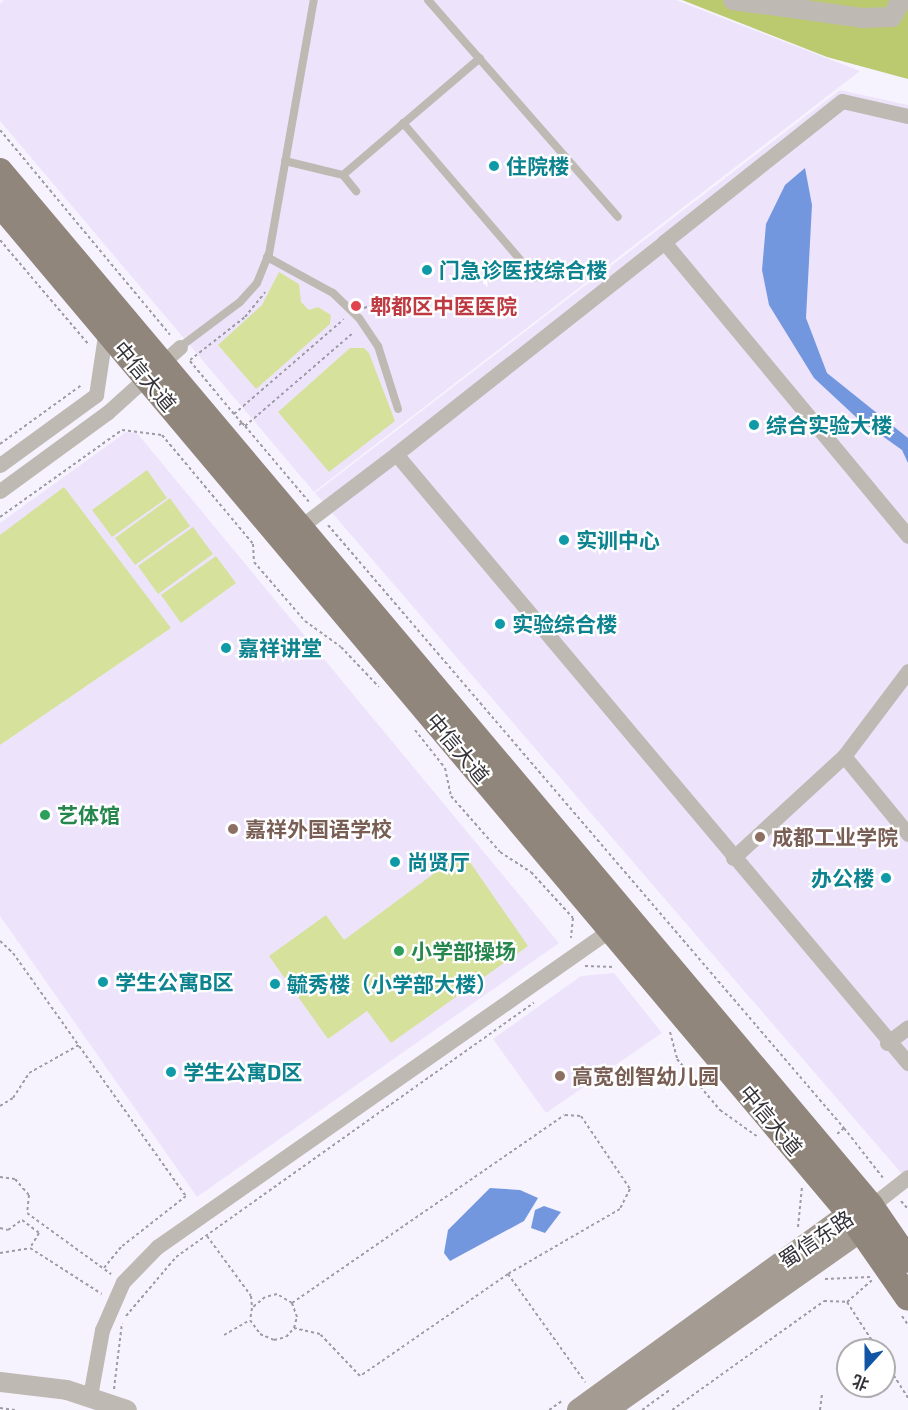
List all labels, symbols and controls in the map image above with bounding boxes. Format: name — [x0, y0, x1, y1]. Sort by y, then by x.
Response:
place label: 住院楼 — [506, 153, 569, 179]
marker: 住院楼 — [487, 159, 501, 173]
place label: 门急诊医技综合楼 — [439, 257, 607, 283]
marker: 门急诊医技综合楼 — [420, 263, 434, 277]
place label: 郫都区中医医院 — [370, 293, 517, 319]
marker: 郫都区中医医院 — [347, 297, 365, 315]
street label: 中信大道 — [108, 336, 182, 416]
place label: 综合实验大楼 — [766, 412, 892, 438]
marker: 综合实验大楼 — [747, 418, 761, 432]
place label: 实训中心 — [576, 527, 660, 553]
marker: 实训中心 — [557, 533, 571, 547]
place label: 实验综合楼 — [512, 611, 617, 637]
marker: 实验综合楼 — [493, 617, 507, 631]
place label: 嘉祥讲堂 — [238, 635, 322, 661]
marker: 嘉祥讲堂 — [219, 641, 233, 655]
street label: 中信大道 — [421, 708, 495, 788]
place label: 艺体馆 — [57, 802, 120, 828]
marker: 艺体馆 — [38, 808, 52, 822]
place label: 嘉祥外国语学校 — [245, 816, 392, 842]
marker: 嘉祥外国语学校 — [226, 822, 240, 836]
place label: 成都工业学院 — [772, 824, 898, 850]
marker: 成都工业学院 — [753, 830, 767, 844]
place label: 尚贤厅 — [407, 849, 470, 875]
marker: 尚贤厅 — [388, 855, 402, 869]
place label: 办公楼 — [811, 865, 874, 891]
marker: 办公楼 — [879, 871, 893, 885]
place label: 小学部操场 — [411, 938, 516, 964]
marker: 小学部操场 — [392, 944, 406, 958]
place label: 学生公寓B区 — [115, 969, 233, 995]
place label: 毓秀楼（小学部大楼） — [287, 971, 497, 997]
marker: 学生公寓B区 — [96, 975, 110, 989]
marker: 毓秀楼（小学部大楼） — [268, 977, 282, 991]
place label: 学生公寓D区 — [183, 1059, 302, 1085]
place label: 高宽创智幼儿园 — [572, 1063, 719, 1089]
marker: 学生公寓D区 — [164, 1065, 178, 1079]
marker: 高宽创智幼儿园 — [553, 1069, 567, 1083]
street label: 中信大道 — [734, 1080, 808, 1160]
street label: 蜀信东路 — [774, 1205, 858, 1273]
north arrow — [836, 1338, 896, 1398]
text: 北 — [849, 1372, 871, 1395]

